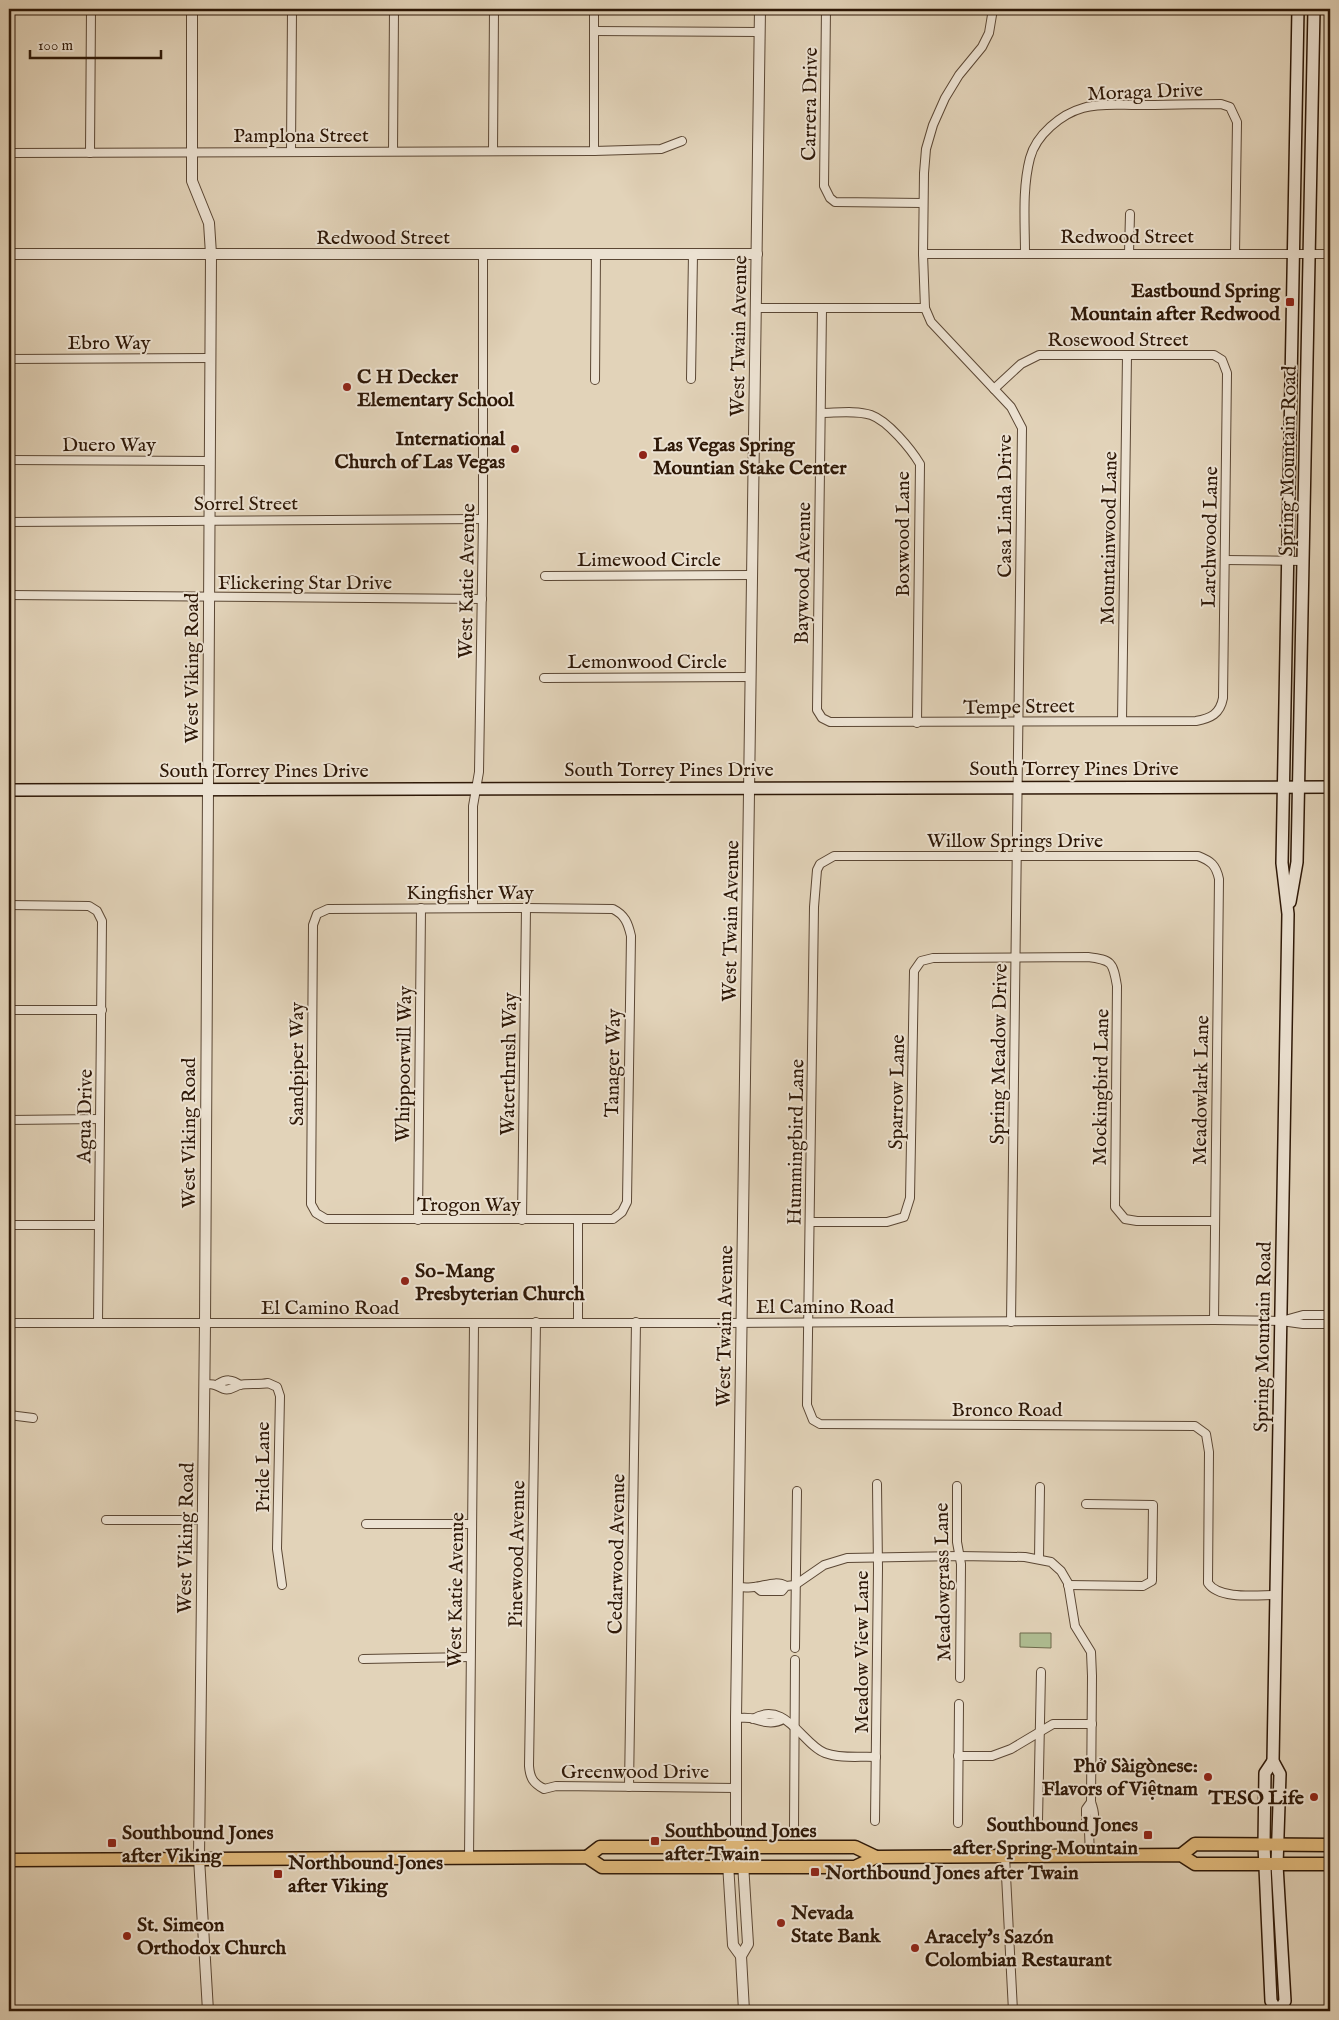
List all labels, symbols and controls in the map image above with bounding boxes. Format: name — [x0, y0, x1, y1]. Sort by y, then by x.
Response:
scale bar — [30, 28, 161, 60]
text: 100 m — [38, 36, 74, 55]
street label: Carrera Drive — [797, 47, 824, 161]
street label: Moraga Drive — [1087, 78, 1203, 107]
street label: Pamplona Street — [233, 124, 369, 149]
street label: Redwood Street — [1060, 225, 1194, 250]
street label: Redwood Street — [316, 226, 450, 251]
street label: West Twain Avenue — [726, 255, 753, 417]
place label: Eastbound Spring Mountain after Redwood — [1070, 279, 1281, 327]
marker: Eastbound Spring Mountain after Redwood — [1284, 296, 1296, 308]
street label: Rosewood Street — [1047, 328, 1189, 353]
street label: Ebro Way — [67, 331, 151, 356]
place label: C H Decker Elementary School — [357, 365, 515, 413]
street label: Spring Mountain Road — [1274, 365, 1303, 557]
marker: C H Decker Elementary School — [341, 381, 353, 393]
place label: International Church of Las Vegas — [335, 427, 506, 475]
street label: Duero Way — [62, 433, 156, 458]
place label: Las Vegas Spring Mountian Stake Center — [653, 433, 847, 481]
street label: Casa Linda Drive — [993, 434, 1018, 578]
marker: International Church of Las Vegas — [509, 443, 521, 455]
marker: Las Vegas Spring Mountian Stake Center — [637, 449, 649, 461]
street label: Mountainwood Lane — [1095, 451, 1124, 625]
street label: Larchwood Lane — [1197, 466, 1224, 608]
street label: Boxwood Lane — [891, 471, 916, 597]
street label: Sorrel Street — [194, 492, 298, 517]
street label: Baywood Avenue — [790, 502, 817, 644]
street label: West Katie Avenue — [454, 503, 481, 659]
street label: Limewood Circle — [577, 548, 721, 573]
street label: Flickering Star Drive — [218, 571, 392, 596]
street label: West Viking Road — [180, 592, 205, 744]
street label: Lemonwood Circle — [567, 650, 727, 675]
street label: Tempe Street — [963, 694, 1075, 721]
street label: South Torrey Pines Drive — [969, 757, 1179, 782]
street label: South Torrey Pines Drive — [564, 758, 774, 783]
street label: South Torrey Pines Drive — [159, 759, 369, 784]
street label: Willow Springs Drive — [927, 829, 1103, 854]
street label: West Twain Avenue — [718, 840, 745, 1002]
street label: Kingfisher Way — [406, 881, 534, 906]
street label: Spring Meadow Drive — [985, 963, 1014, 1145]
street label: Whippoorwill Way — [391, 985, 418, 1142]
street label: Waterthrush Way — [496, 992, 523, 1136]
street label: Sandpiper Way — [285, 1002, 310, 1126]
street label: Tanager Way — [600, 1008, 627, 1118]
street label: Mockingbird Lane — [1088, 1009, 1115, 1166]
street label: Meadowlark Lane — [1188, 1015, 1215, 1165]
street label: Sparrow Lane — [884, 1034, 911, 1150]
street label: West Viking Road — [177, 1057, 202, 1209]
street label: Hummingbird Lane — [783, 1059, 810, 1225]
street label: Agua Drive — [72, 1069, 99, 1164]
street label: Trogon Way — [417, 1193, 521, 1218]
street label: Spring Mountain Road — [1249, 1241, 1278, 1433]
street label: West Twain Avenue — [712, 1245, 739, 1407]
place label: So-Mang Presbyterian Church — [415, 1259, 585, 1307]
marker: So-Mang Presbyterian Church — [399, 1275, 411, 1287]
street label: El Camino Road — [756, 1295, 895, 1320]
street label: El Camino Road — [261, 1296, 400, 1321]
street label: Bronco Road — [952, 1398, 1063, 1423]
street label: Pride Lane — [251, 1421, 276, 1513]
street label: West Viking Road — [173, 1462, 200, 1614]
street label: Cedarwood Avenue — [604, 1473, 631, 1635]
street label: Pinewood Avenue — [504, 1480, 531, 1628]
street label: Meadowgrass Lane — [930, 1502, 957, 1662]
street label: West Katie Avenue — [443, 1512, 470, 1668]
street label: Meadow View Lane — [850, 1571, 875, 1733]
place label: Phở Sàigònese: Flavors of Việtnam — [1042, 1754, 1199, 1802]
street label: Greenwood Drive — [561, 1760, 709, 1785]
marker: Phở Sàigònese: Flavors of Việtnam — [1202, 1771, 1214, 1783]
place label: TESO Life — [1207, 1786, 1305, 1811]
marker: TESO Life — [1308, 1791, 1320, 1803]
place label: Southbound Jones after Spring Mountain — [953, 1813, 1138, 1861]
place label: Southbound Jones after Twain — [665, 1819, 817, 1867]
place label: Southbound Jones after Viking — [122, 1821, 274, 1869]
marker: Southbound Jones after Spring Mountain — [1142, 1829, 1154, 1841]
marker: Southbound Jones after Twain — [649, 1835, 661, 1847]
marker: Southbound Jones after Viking — [106, 1837, 118, 1849]
place label: Northbound Jones after Viking — [287, 1851, 443, 1899]
place label: Northbound Jones after Twain — [824, 1861, 1079, 1886]
marker: Northbound Jones after Twain — [809, 1866, 821, 1878]
marker: Northbound Jones after Viking — [272, 1868, 284, 1880]
place label: Nevada State Bank — [790, 1901, 882, 1949]
place label: St. Simeon Orthodox Church — [137, 1913, 287, 1961]
marker: Nevada State Bank — [775, 1917, 787, 1929]
place label: Aracely's Sazón Colombian Restaurant — [924, 1925, 1112, 1973]
marker: St. Simeon Orthodox Church — [121, 1930, 133, 1942]
marker: Aracely's Sazón Colombian Restaurant — [909, 1942, 921, 1954]

